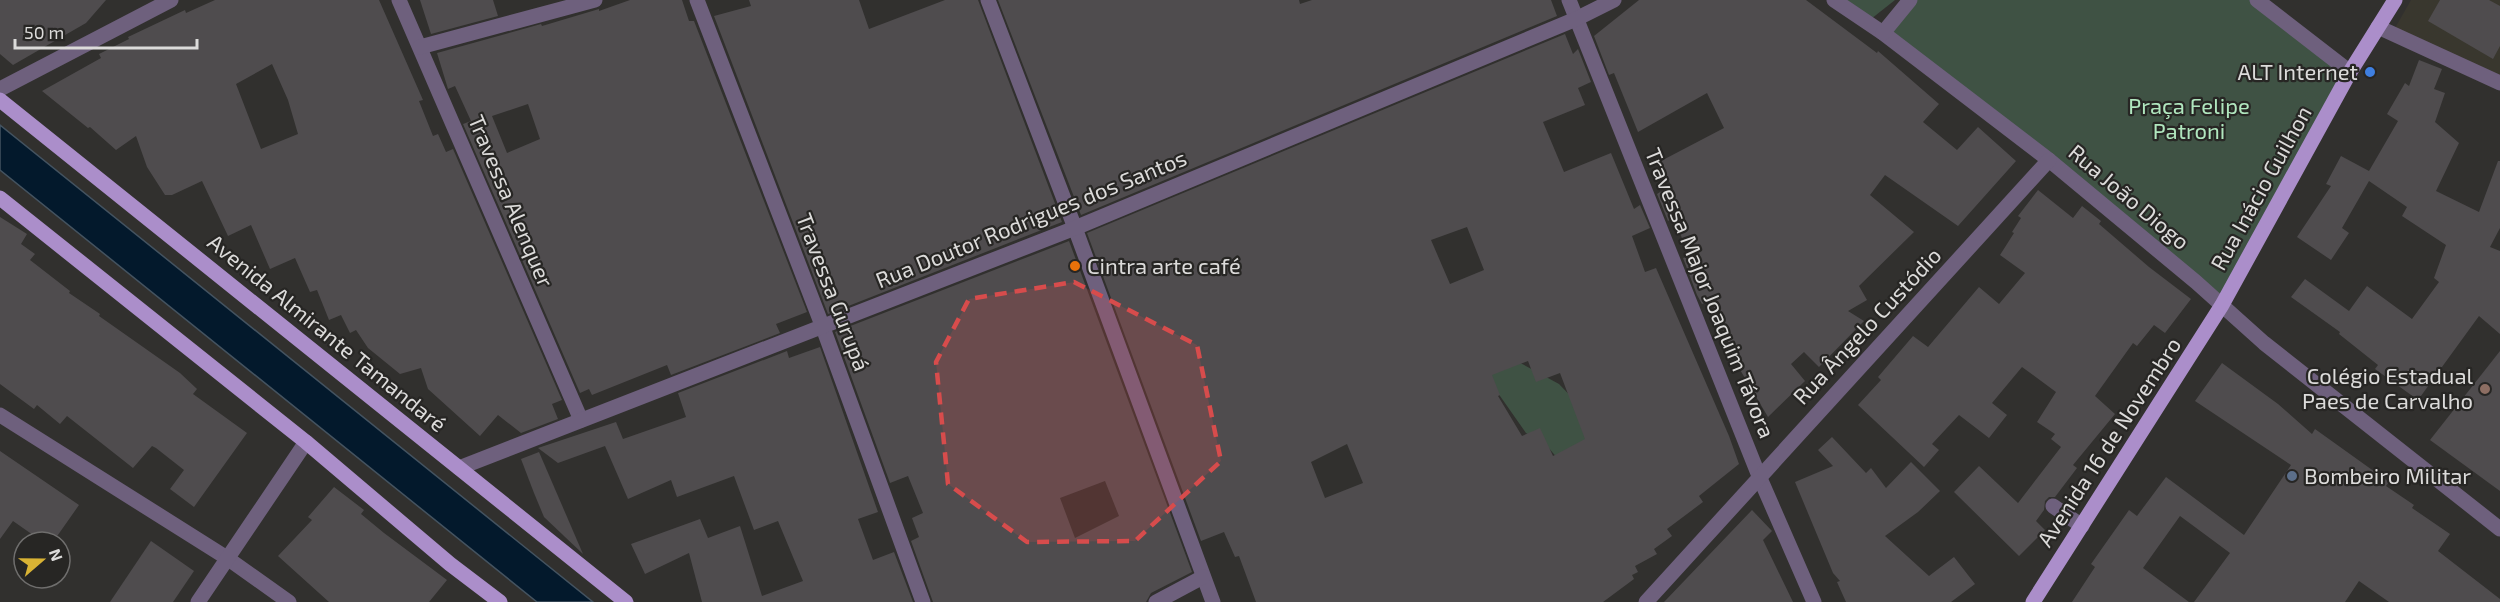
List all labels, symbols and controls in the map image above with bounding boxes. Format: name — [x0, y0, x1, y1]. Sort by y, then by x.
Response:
scale bar — [15, 12, 196, 50]
text: 50 m — [24, 21, 64, 43]
place label: ALT Internet — [2238, 58, 2358, 84]
marker: ALT Internet — [2363, 65, 2377, 79]
park label: Praça Felipe Patroni — [2128, 92, 2250, 143]
street label: Rua Inácio Guilhon — [2204, 101, 2316, 274]
street label: Travessa Alenquer — [464, 111, 560, 291]
street label: Rua João Diogo — [2064, 138, 2195, 254]
street label: Rua Doutor Rodrigues dos Santos — [871, 144, 1190, 292]
street label: Travessa Major Joaquim Távora — [1640, 144, 1781, 442]
street label: Travessa Gurupá — [792, 209, 876, 374]
street label: Avenida Almirante Tamandaré — [203, 228, 452, 436]
street label: Rua Ângelo Custódio — [1787, 242, 1946, 409]
place label: Cintra arte café — [1087, 252, 1241, 278]
marker: Cintra arte café — [1068, 259, 1082, 273]
street label: Avenida 16 de Novembro — [2031, 332, 2186, 551]
place label: Colégio Estadual Paes de Carvalho — [2302, 362, 2473, 413]
marker: Colégio Estadual Paes de Carvalho — [2478, 382, 2492, 396]
place label: Bombeiro Militar — [2304, 462, 2471, 488]
marker: Bombeiro Militar — [2285, 469, 2299, 483]
north arrow — [12, 530, 72, 590]
text: N — [46, 546, 67, 563]

